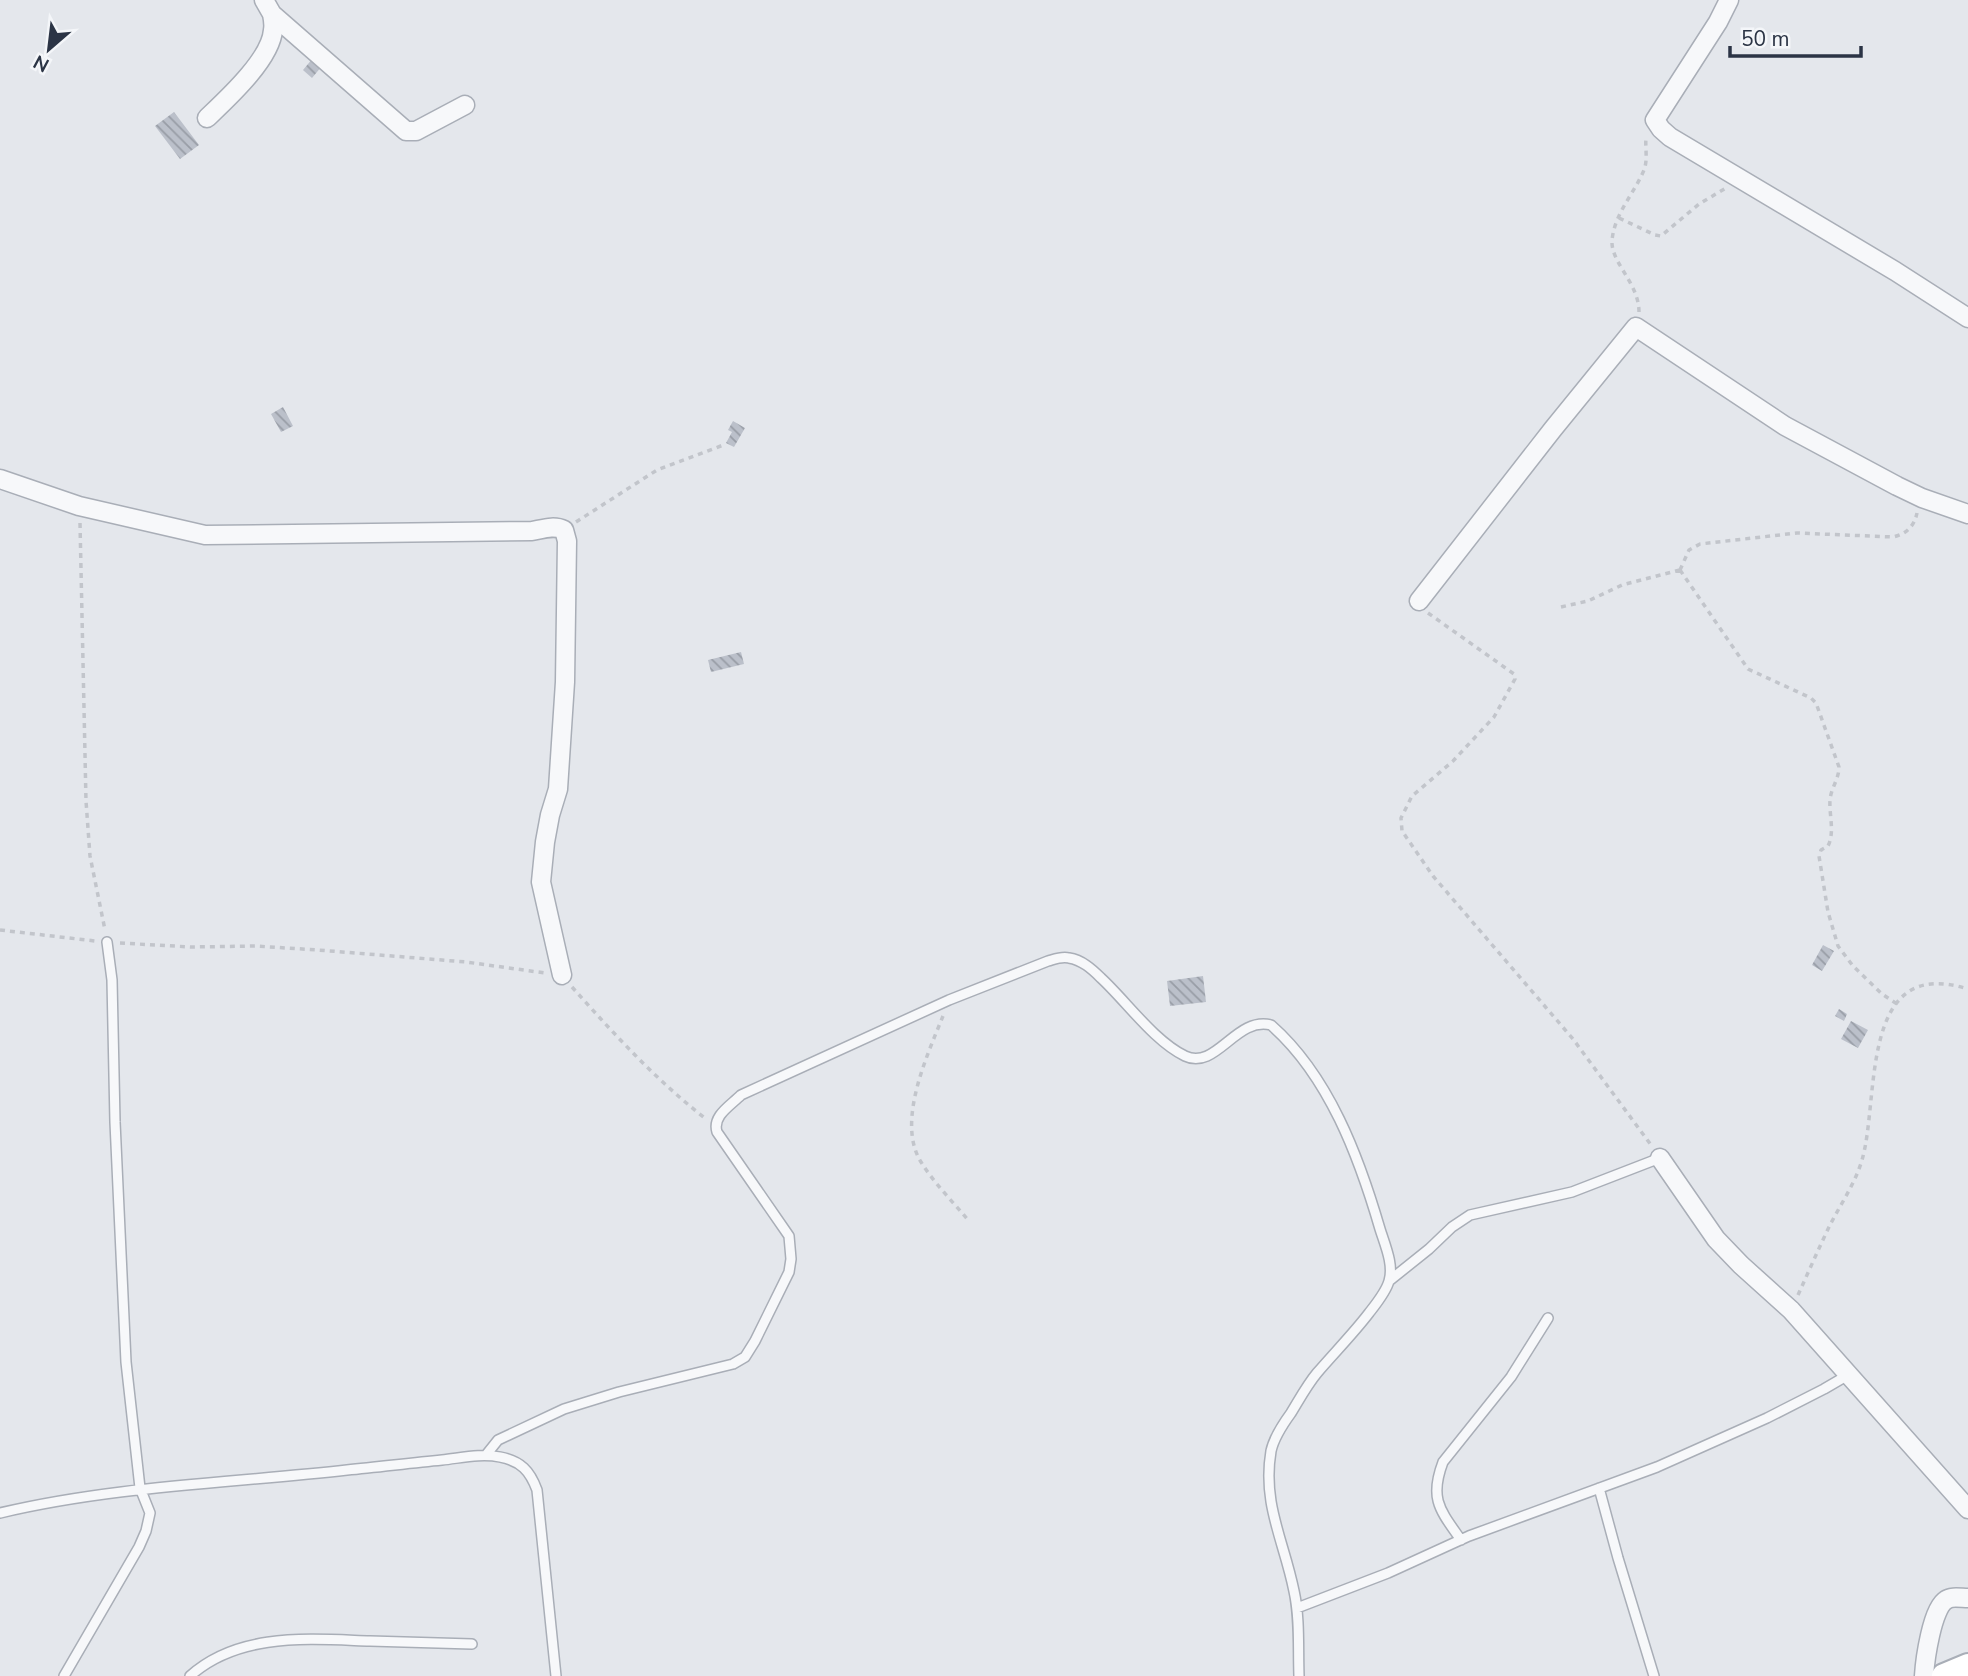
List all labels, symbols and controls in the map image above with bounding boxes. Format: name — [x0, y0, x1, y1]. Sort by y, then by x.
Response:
north arrow — [14, 14, 84, 84]
scale bar — [1730, 14, 1861, 58]
text: 50 m — [1741, 25, 1790, 53]
text: N — [29, 48, 54, 78]

